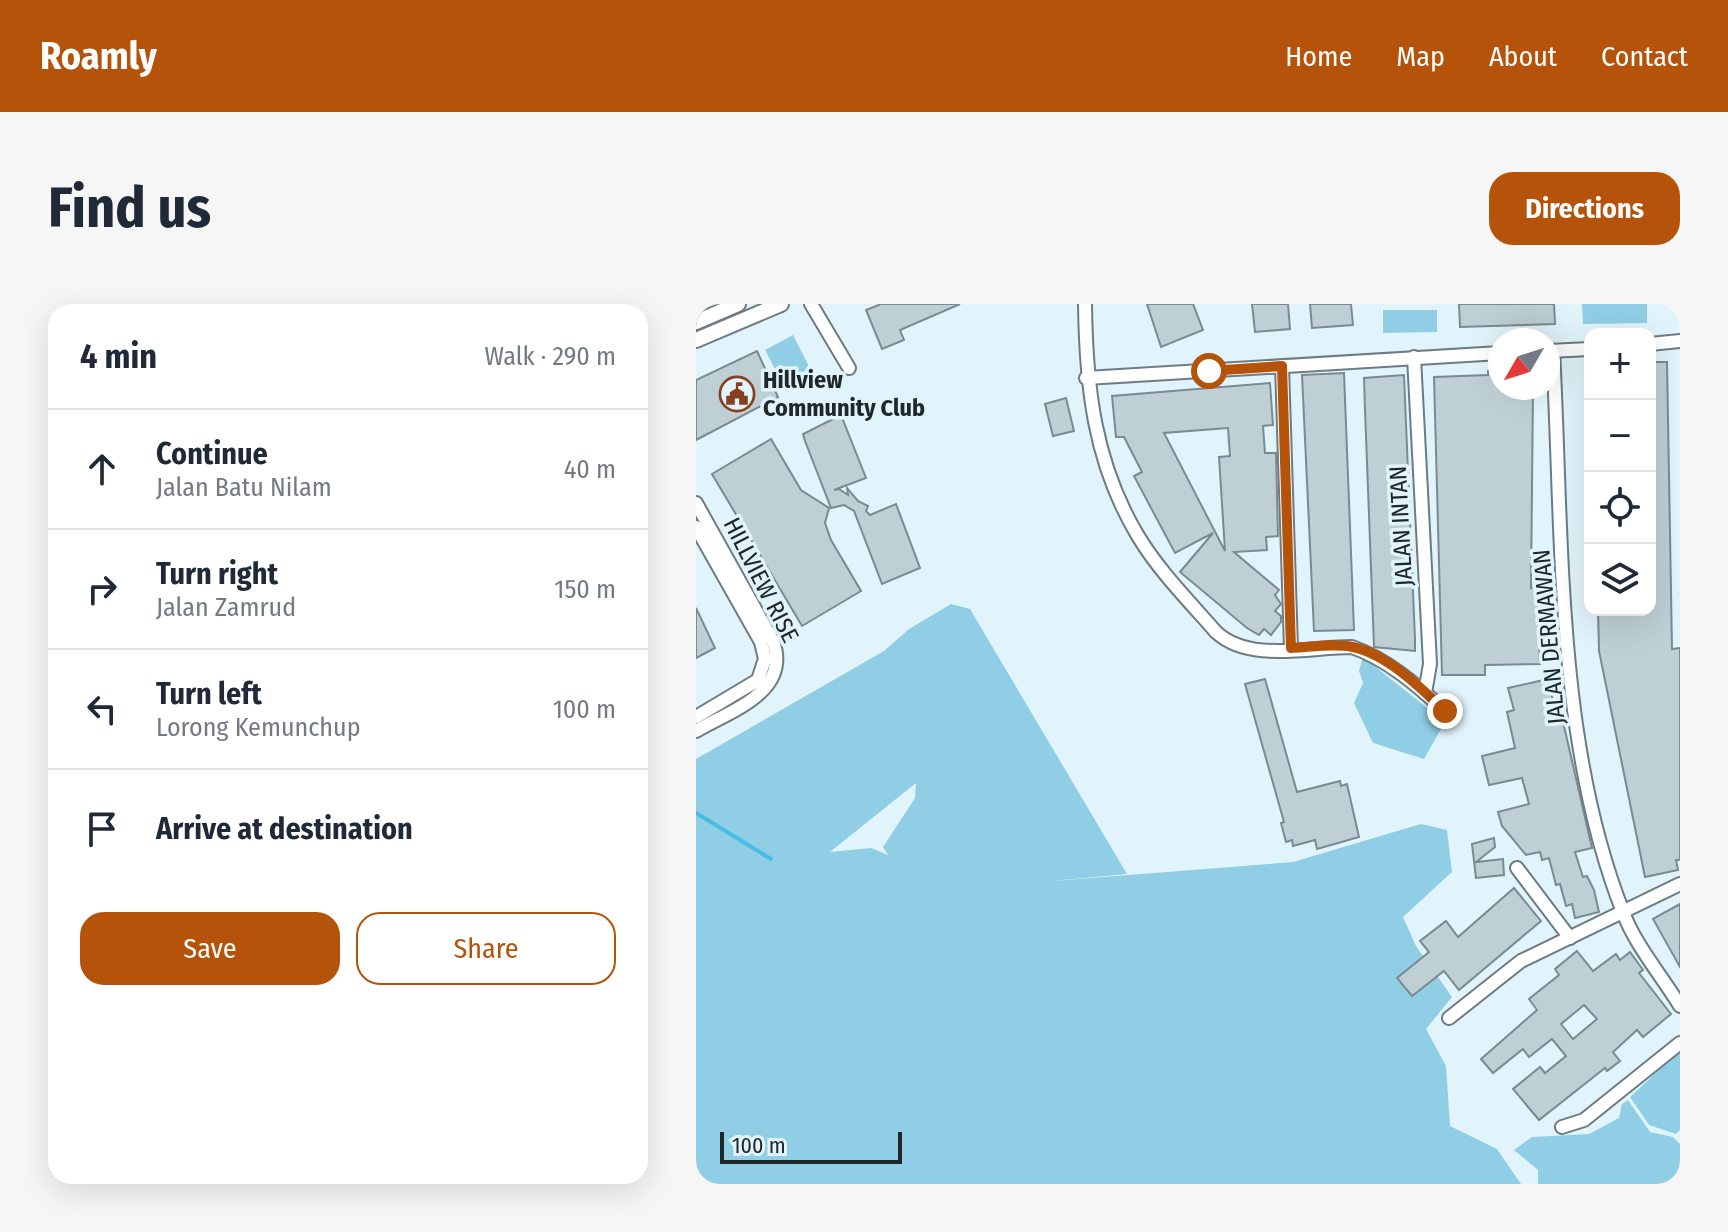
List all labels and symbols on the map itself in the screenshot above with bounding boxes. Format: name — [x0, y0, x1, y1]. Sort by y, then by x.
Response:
north arrow — [1488, 328, 1560, 400]
route start — [1191, 353, 1227, 389]
place label: Hillview Community Club — [763, 366, 925, 422]
public building icon: Hillview Community Club — [718, 375, 756, 413]
street label: JALAN INTAN — [1384, 465, 1418, 587]
street label: HILLVIEW RISE — [718, 513, 804, 647]
street label: JALAN DERMAWAN — [1527, 548, 1571, 726]
route end — [1427, 693, 1463, 729]
scale bar — [720, 1128, 902, 1164]

